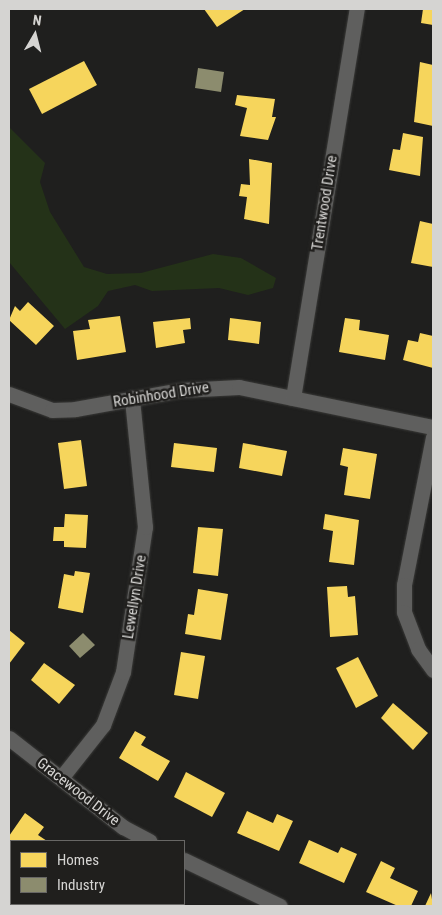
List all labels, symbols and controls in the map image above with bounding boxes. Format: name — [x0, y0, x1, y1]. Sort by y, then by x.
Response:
north arrow — [10, 10, 60, 60]
text: N — [32, 12, 42, 29]
street label: Trentwood Drive — [309, 154, 341, 252]
street label: Robinhood Drive — [112, 379, 210, 411]
street label: Lewellyn Drive — [119, 554, 151, 640]
street label: Gracewood Drive — [33, 754, 123, 830]
legend — [10, 840, 185, 905]
text: Homes — [57, 851, 99, 869]
text: Industry — [57, 876, 105, 894]

